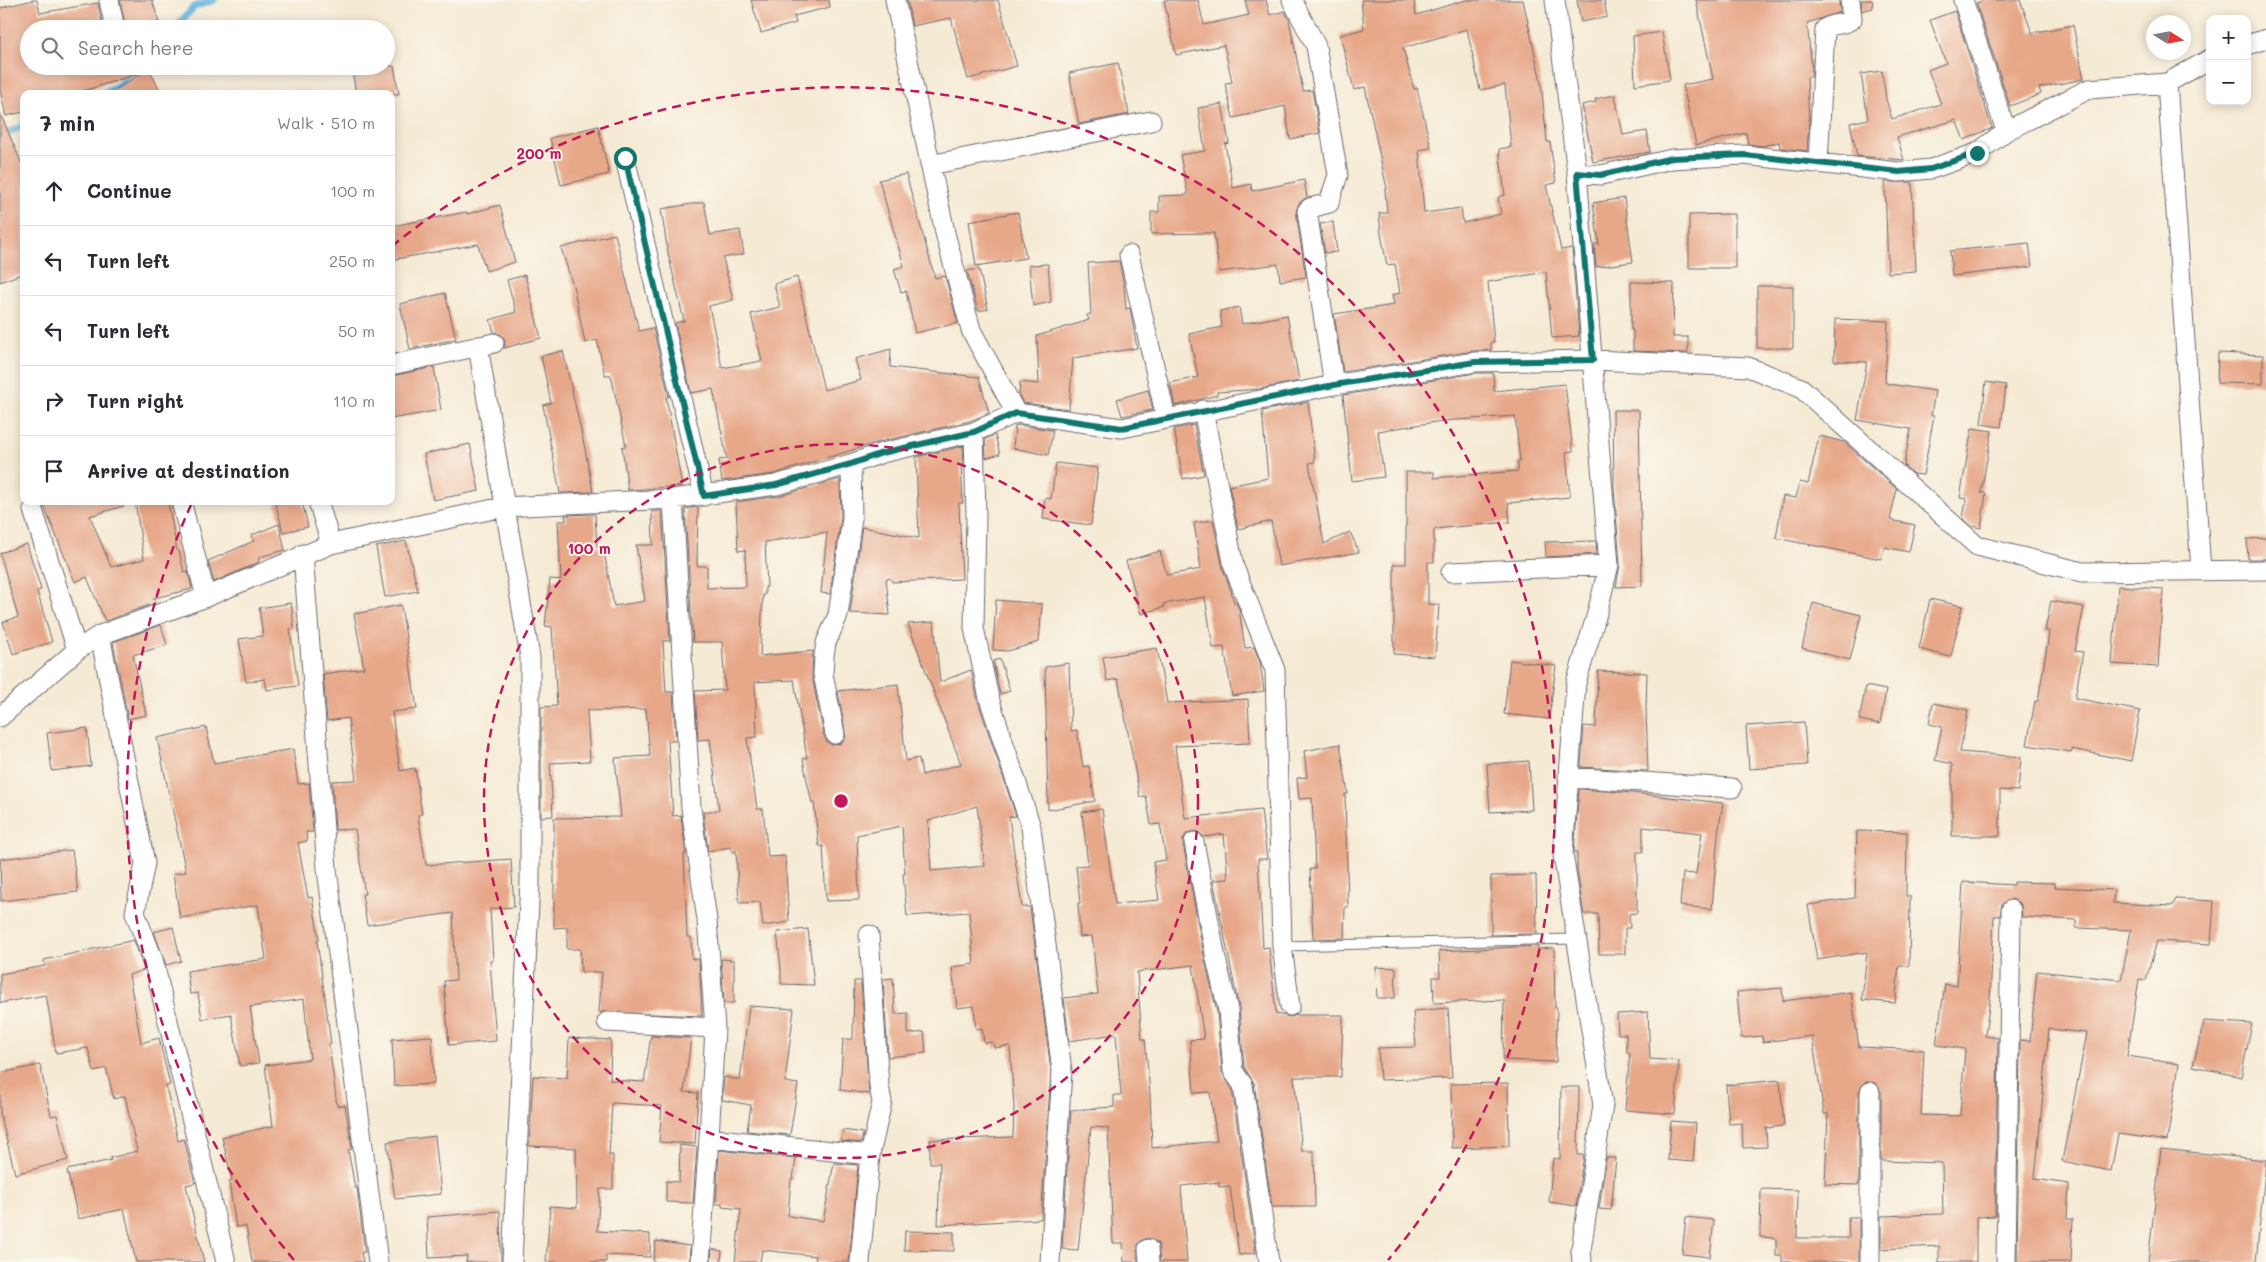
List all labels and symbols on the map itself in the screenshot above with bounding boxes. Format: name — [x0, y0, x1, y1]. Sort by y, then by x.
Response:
north arrow — [2146, 15, 2191, 60]
route end — [1966, 142, 1989, 165]
text: 200 m — [517, 143, 562, 163]
route start — [614, 147, 637, 170]
text: 100 m — [567, 538, 611, 558]
centre of rings — [832, 792, 850, 810]

